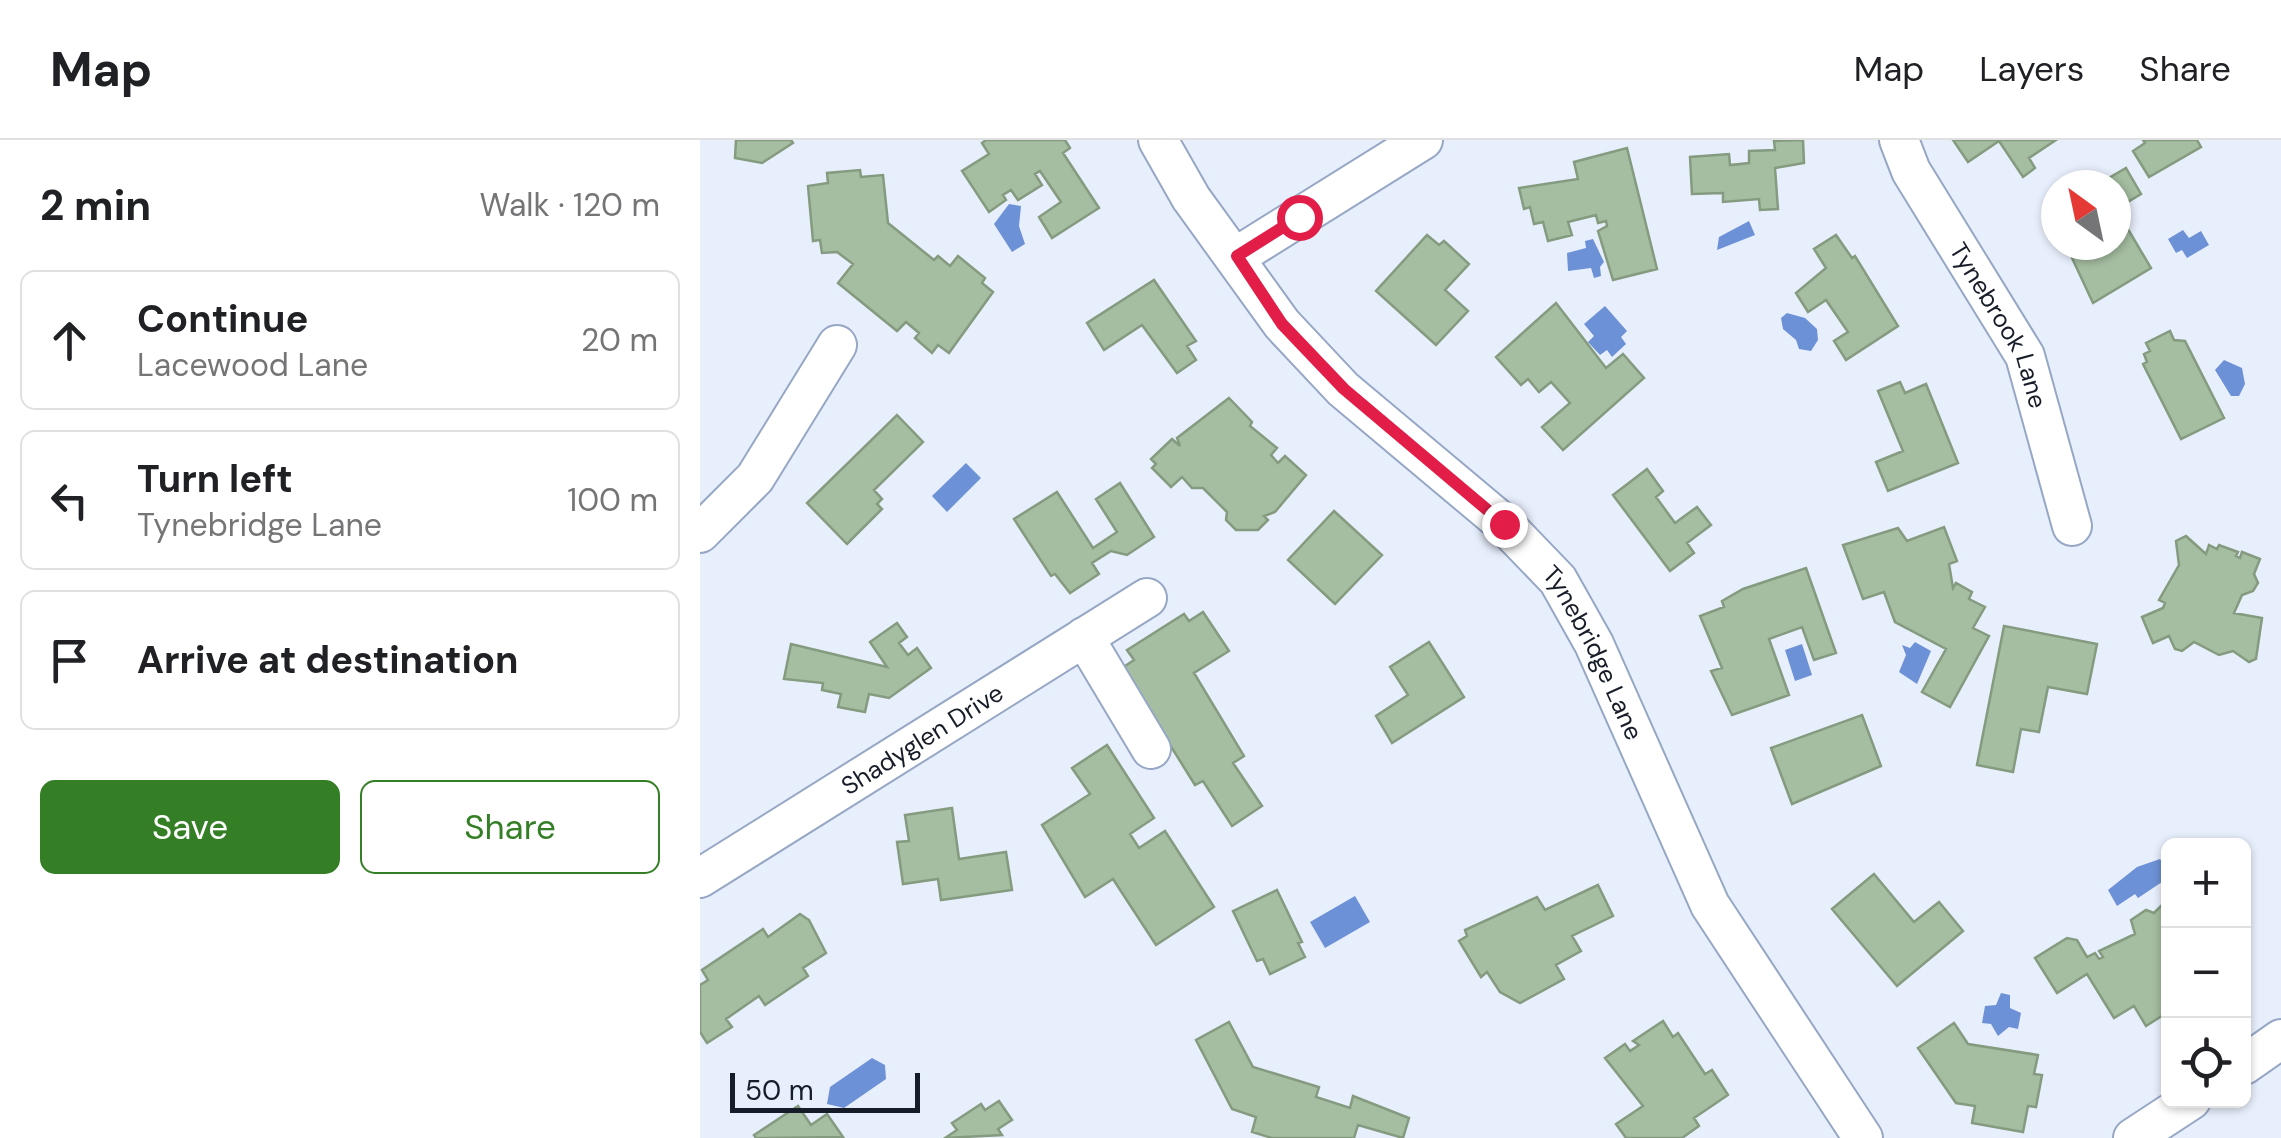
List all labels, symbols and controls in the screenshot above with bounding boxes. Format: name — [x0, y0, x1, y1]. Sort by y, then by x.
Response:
text: Map — [50, 38, 152, 101]
text: Map — [1854, 46, 1924, 92]
text: Layers — [1979, 46, 2084, 92]
text: Share — [2139, 46, 2231, 92]
north arrow — [2041, 170, 2131, 260]
text: 2 min — [40, 178, 151, 233]
text: Walk · 120 m — [480, 184, 660, 226]
route start — [1277, 195, 1323, 241]
street label: Tynebrook Lane — [1942, 236, 2055, 412]
text: Continue — [137, 294, 308, 344]
icon: ahead — [42, 313, 97, 368]
text: 20 m — [581, 319, 658, 361]
text: Lacewood Lane — [137, 344, 368, 386]
text: Turn left — [137, 454, 293, 504]
icon: left — [42, 473, 97, 528]
text: 100 m — [567, 479, 658, 521]
route end — [1482, 502, 1528, 548]
text: Tynebridge Lane — [137, 504, 382, 546]
street label: Tynebridge Lane — [1535, 558, 1651, 745]
icon: arrive — [42, 633, 97, 688]
text: Arrive at destination — [137, 635, 519, 685]
street label: Shadyglen Drive — [835, 676, 1010, 803]
button: Save — [40, 780, 340, 874]
button: Share — [360, 780, 660, 874]
map controls — [2161, 838, 2251, 1108]
button: + — [2161, 838, 2251, 928]
button: − — [2161, 928, 2251, 1018]
button: locate — [2161, 1018, 2251, 1108]
scale bar — [730, 1068, 920, 1112]
text: 50 m — [745, 1072, 814, 1109]

